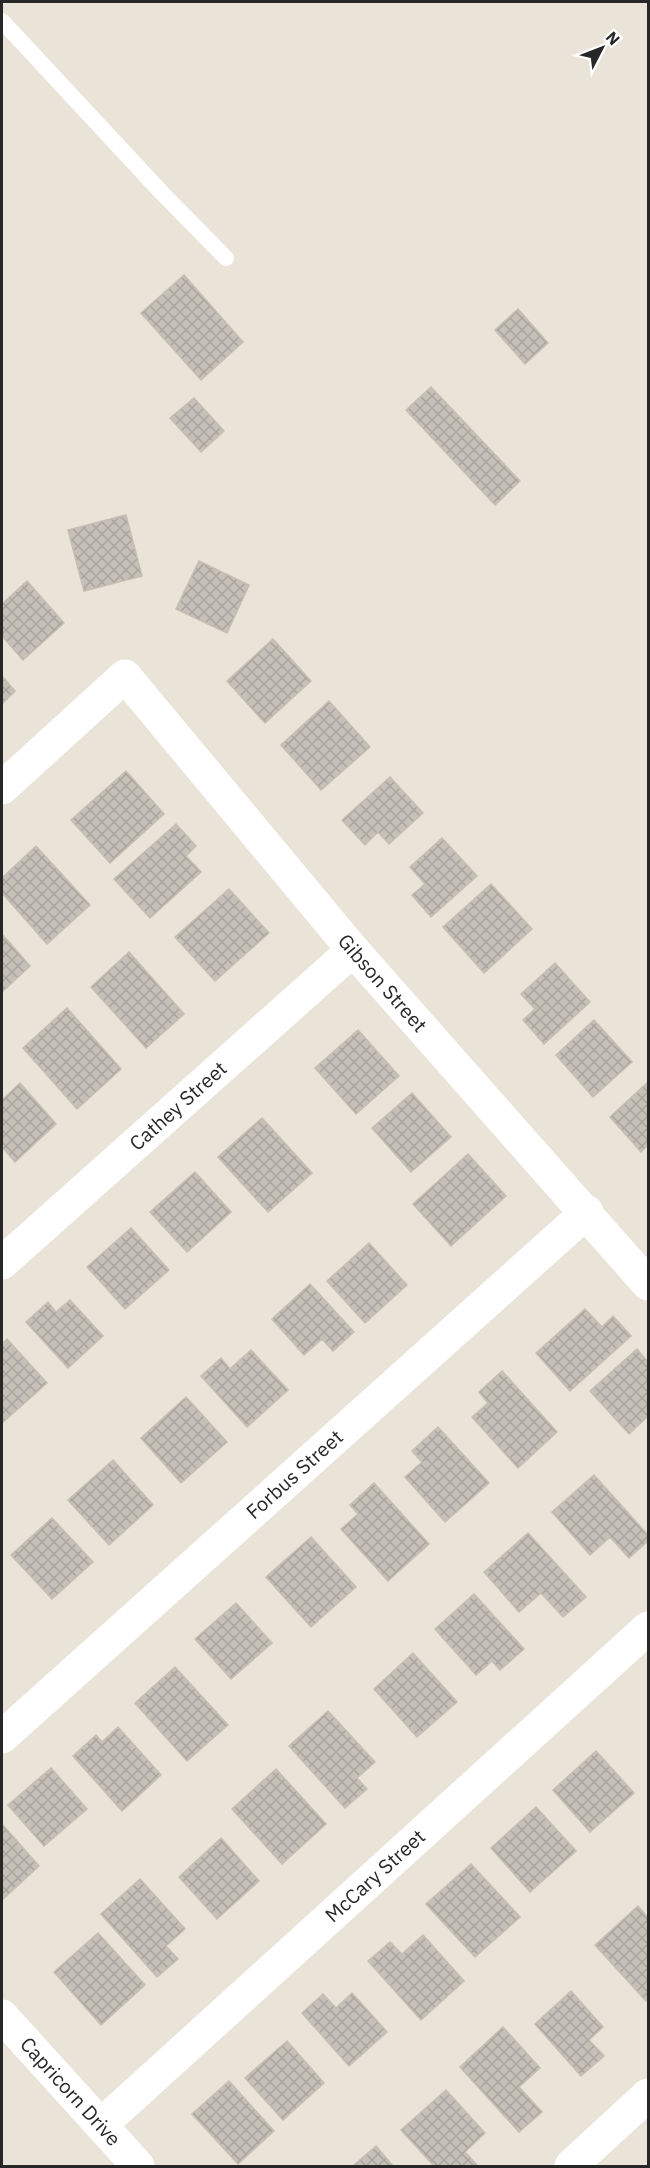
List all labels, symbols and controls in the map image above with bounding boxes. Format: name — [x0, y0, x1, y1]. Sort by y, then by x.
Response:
north arrow — [572, 18, 632, 78]
text: N — [602, 27, 624, 49]
street label: Gibson Street — [332, 928, 433, 1038]
street label: Cathey Street — [123, 1055, 232, 1156]
street label: Forbus Street — [240, 1423, 348, 1525]
street label: McCary Street — [319, 1823, 431, 1928]
street label: Capricorn Drive — [14, 2031, 127, 2151]

